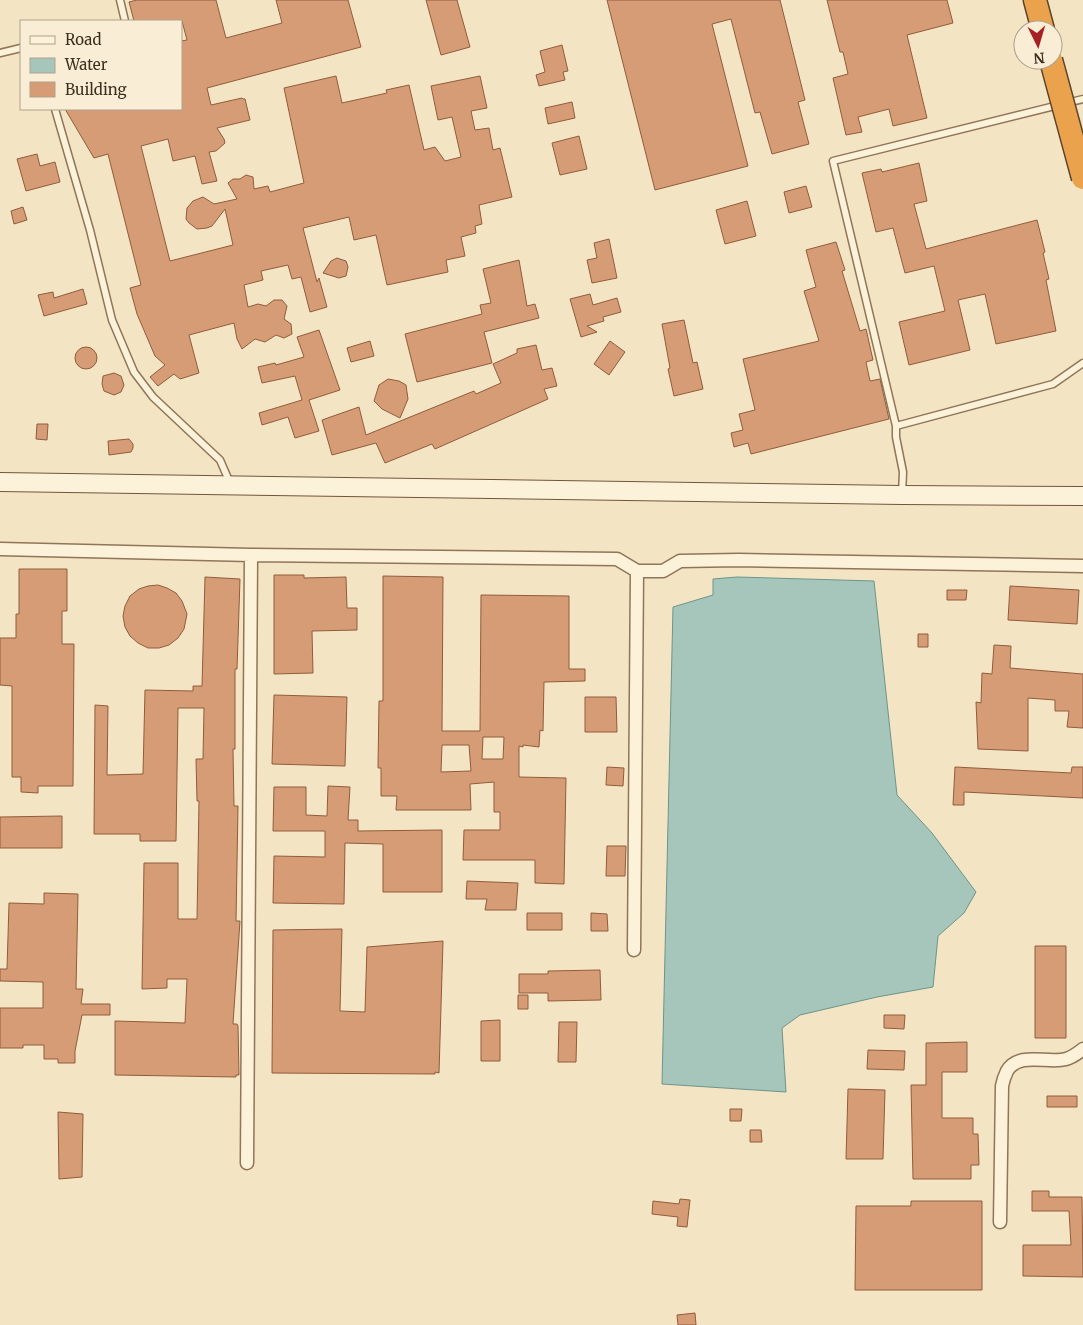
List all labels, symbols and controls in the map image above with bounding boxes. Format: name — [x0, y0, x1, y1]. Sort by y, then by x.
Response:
legend — [20, 20, 182, 110]
north arrow — [1013, 20, 1063, 70]
text: Road — [65, 30, 101, 49]
text: N — [1033, 49, 1045, 67]
text: Water — [64, 55, 108, 74]
text: Building — [65, 80, 127, 99]

